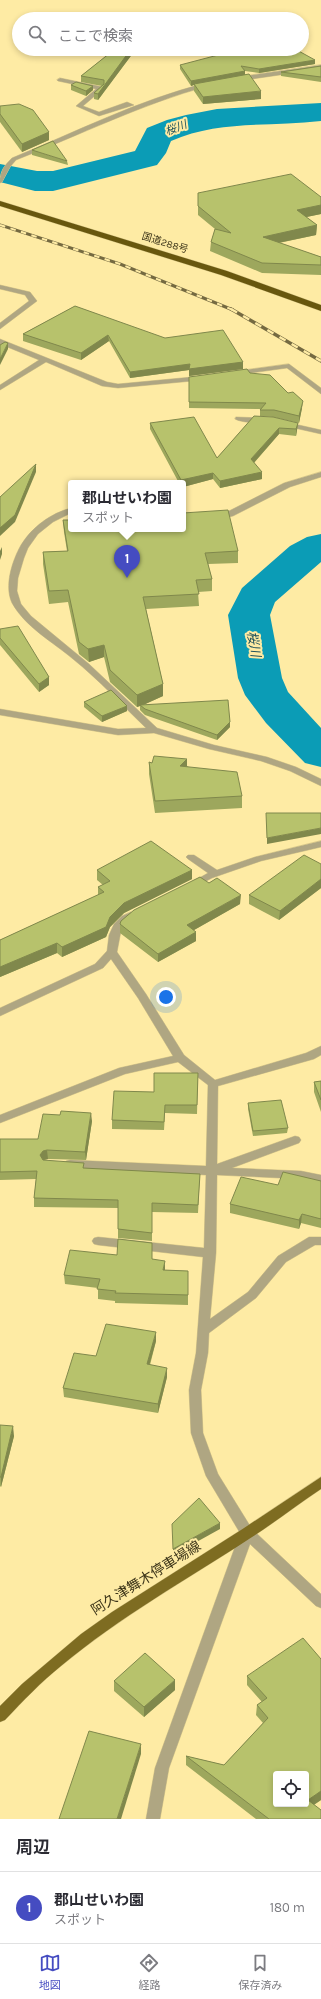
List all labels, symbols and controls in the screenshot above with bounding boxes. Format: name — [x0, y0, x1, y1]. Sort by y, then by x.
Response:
search box — [12, 12, 309, 56]
icon: search — [26, 23, 48, 45]
text: ここで検索 — [58, 27, 133, 45]
water label: 桜川 — [163, 118, 190, 138]
street label: 国道288号 — [140, 230, 190, 256]
popup — [68, 480, 186, 532]
text: 郡山せいわ園 — [82, 489, 172, 507]
text: スポット — [82, 510, 134, 525]
pin: 1 — [114, 545, 140, 578]
water label: 桜川 — [244, 630, 264, 660]
your location — [156, 987, 176, 1007]
street label: 阿久津舞木停車場線 — [88, 1537, 204, 1619]
map controls — [273, 1771, 309, 1807]
button: locate — [273, 1771, 309, 1807]
text: 周辺 — [16, 1837, 50, 1857]
text: 郡山せいわ園 — [54, 1891, 144, 1909]
text: 1 — [27, 1900, 31, 1915]
text: 180 m — [270, 1900, 305, 1915]
text: スポット — [54, 1912, 106, 1927]
tab: 地図 — [39, 1952, 61, 1992]
tab: 経路 — [138, 1952, 160, 1992]
tab: 保存済み — [238, 1952, 282, 1992]

